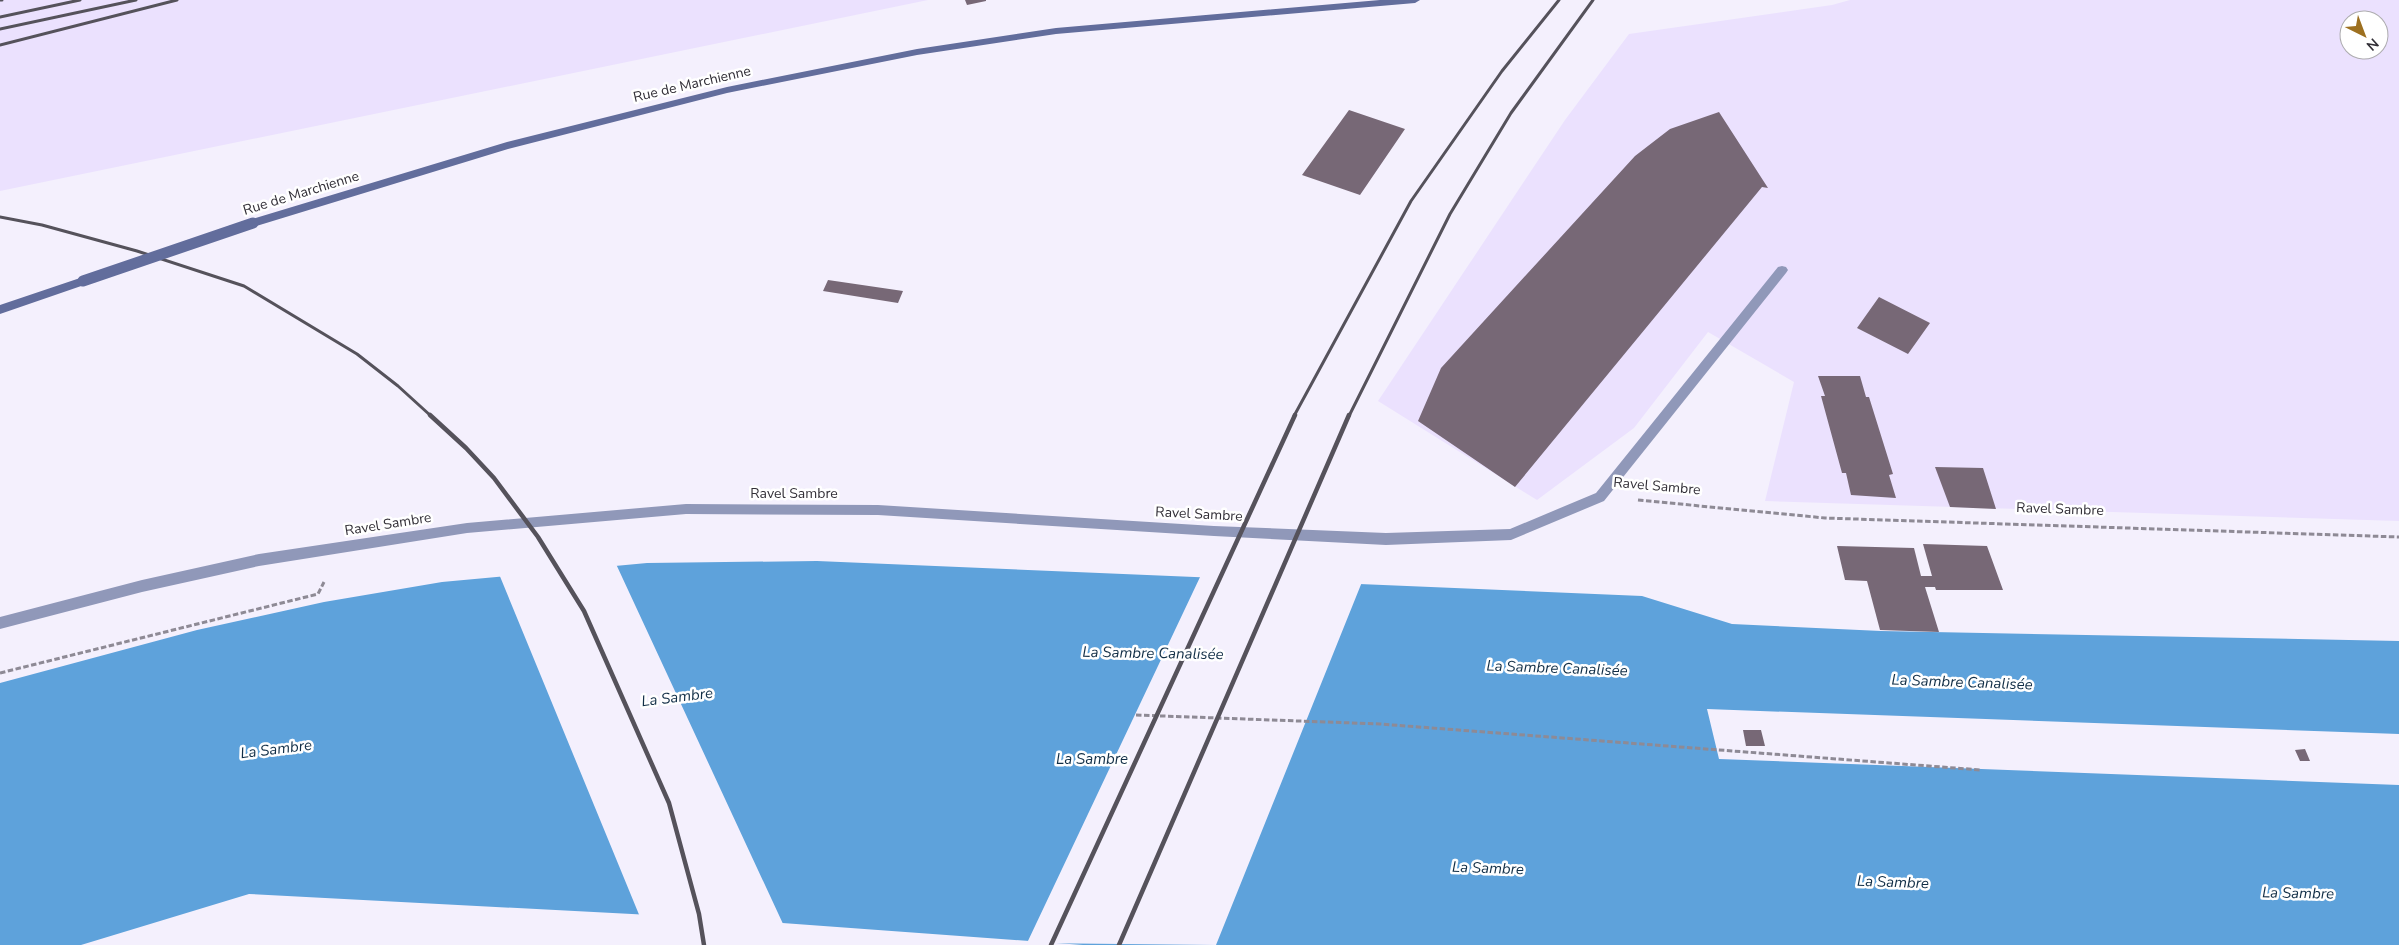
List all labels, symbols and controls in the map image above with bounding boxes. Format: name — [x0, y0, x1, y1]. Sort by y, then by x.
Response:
north arrow — [2339, 10, 2389, 60]
text: N — [2362, 34, 2383, 55]
street label: Rue de Marchienne — [631, 61, 753, 107]
street label: Rue de Marchienne — [241, 166, 361, 220]
street label: Ravel Sambre — [1613, 473, 1701, 499]
street label: Ravel Sambre — [750, 484, 838, 503]
street label: Ravel Sambre — [2016, 498, 2104, 520]
street label: Ravel Sambre — [1155, 502, 1243, 526]
street label: Ravel Sambre — [343, 508, 433, 540]
water label: La Sambre Canalisée — [1082, 642, 1224, 664]
water label: La Sambre Canalisée — [1486, 656, 1628, 680]
water label: La Sambre Canalisée — [1891, 670, 2033, 694]
water label: La Sambre — [640, 683, 714, 711]
water label: La Sambre — [239, 735, 313, 763]
water label: La Sambre — [1056, 749, 1128, 769]
water label: La Sambre — [1452, 857, 1524, 879]
water label: La Sambre — [1857, 871, 1929, 893]
water label: La Sambre — [2262, 882, 2334, 904]

